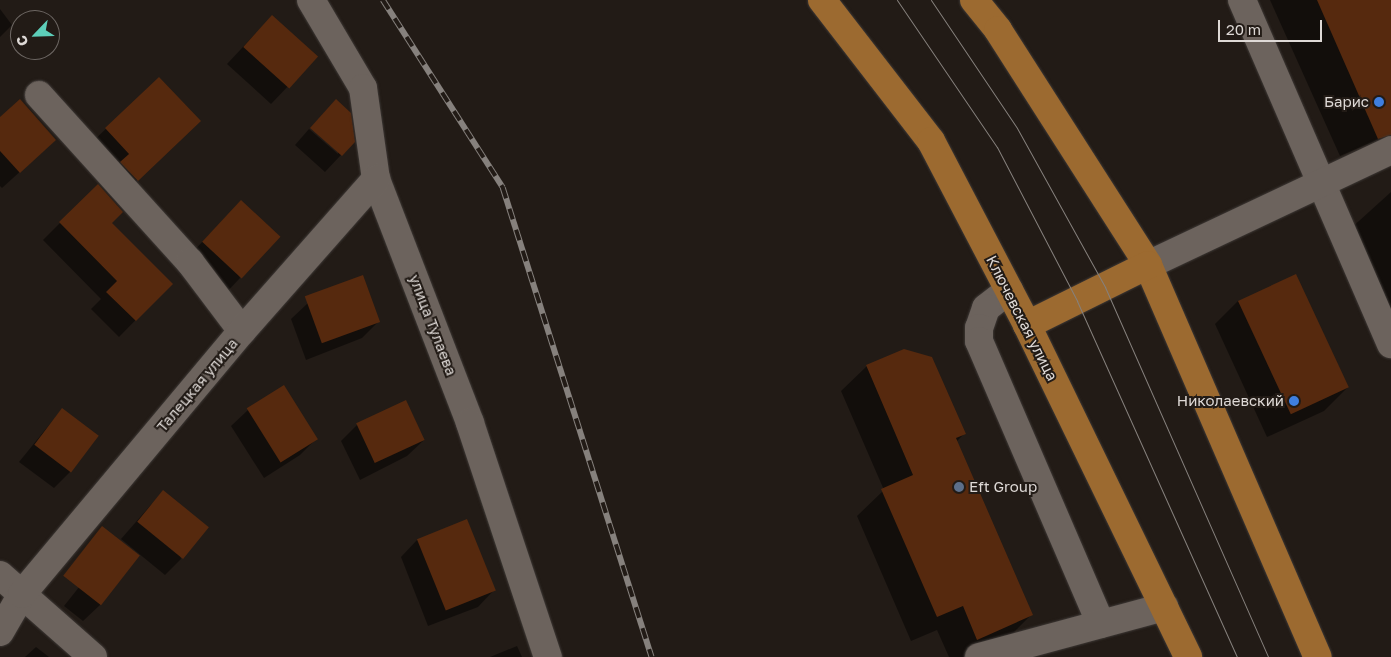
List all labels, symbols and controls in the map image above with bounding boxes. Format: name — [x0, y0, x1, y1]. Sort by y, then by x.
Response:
north arrow — [10, 10, 60, 60]
scale bar — [1221, 10, 1325, 42]
text: 20 m — [1226, 20, 1261, 38]
text: С — [12, 33, 32, 49]
place label: Барис — [1324, 93, 1369, 111]
marker: Барис — [1373, 96, 1385, 108]
street label: Ключевская улица — [983, 252, 1061, 384]
street label: улица Тулаева — [405, 272, 461, 378]
street label: Талецкая улица — [153, 335, 241, 435]
place label: Николаевский — [1177, 392, 1284, 410]
marker: Николаевский — [1288, 395, 1300, 407]
place label: Eft Group — [969, 478, 1037, 496]
marker: Eft Group — [953, 481, 965, 493]

